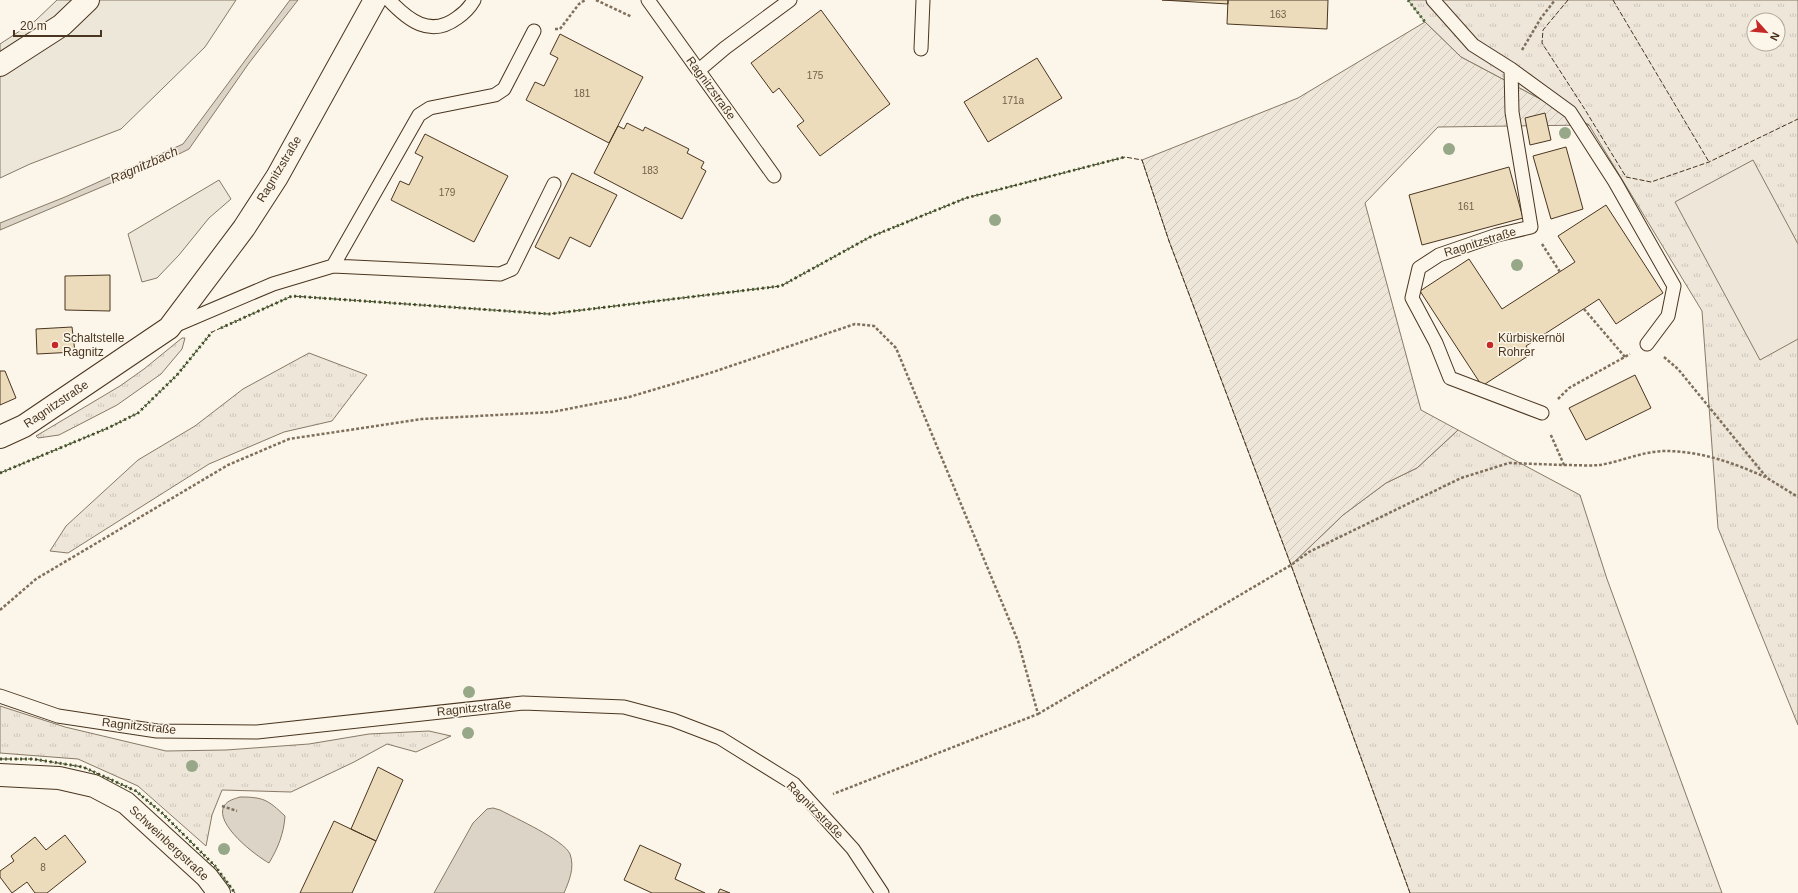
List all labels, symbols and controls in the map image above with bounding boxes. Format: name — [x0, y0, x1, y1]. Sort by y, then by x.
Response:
house number: 163 — [1270, 9, 1287, 20]
scale bar — [14, 12, 101, 38]
north arrow — [1746, 12, 1786, 52]
text: 20 m — [20, 19, 47, 33]
text: N — [1768, 30, 1782, 43]
street label: Ragnitzstraße — [683, 54, 739, 123]
house number: 175 — [807, 70, 824, 81]
house number: 181 — [574, 88, 591, 99]
house number: 171a — [1002, 95, 1025, 106]
street label: Ragnitzstraße — [254, 133, 304, 205]
water label: Ragnitzbach — [108, 143, 180, 187]
house number: 183 — [642, 165, 659, 176]
house number: 179 — [439, 187, 456, 198]
house number: 161 — [1458, 201, 1475, 212]
street label: Ragnitzstraße — [1442, 224, 1518, 260]
place label: Schaltstelle Ragnitz — [63, 331, 125, 359]
place label: Kürbiskernöl Rohrer — [1498, 331, 1565, 359]
marker: Schaltstelle Ragnitz — [50, 340, 60, 350]
marker: Kürbiskernöl Rohrer — [1485, 340, 1495, 350]
street label: Ragnitzstraße — [21, 377, 91, 431]
street label: Ragnitzstraße — [436, 697, 512, 719]
street label: Ragnitzstraße — [101, 715, 177, 737]
street label: Ragnitzstraße — [784, 779, 847, 842]
street label: Schweinbergstraße — [126, 803, 212, 884]
house number: 8 — [40, 862, 46, 873]

